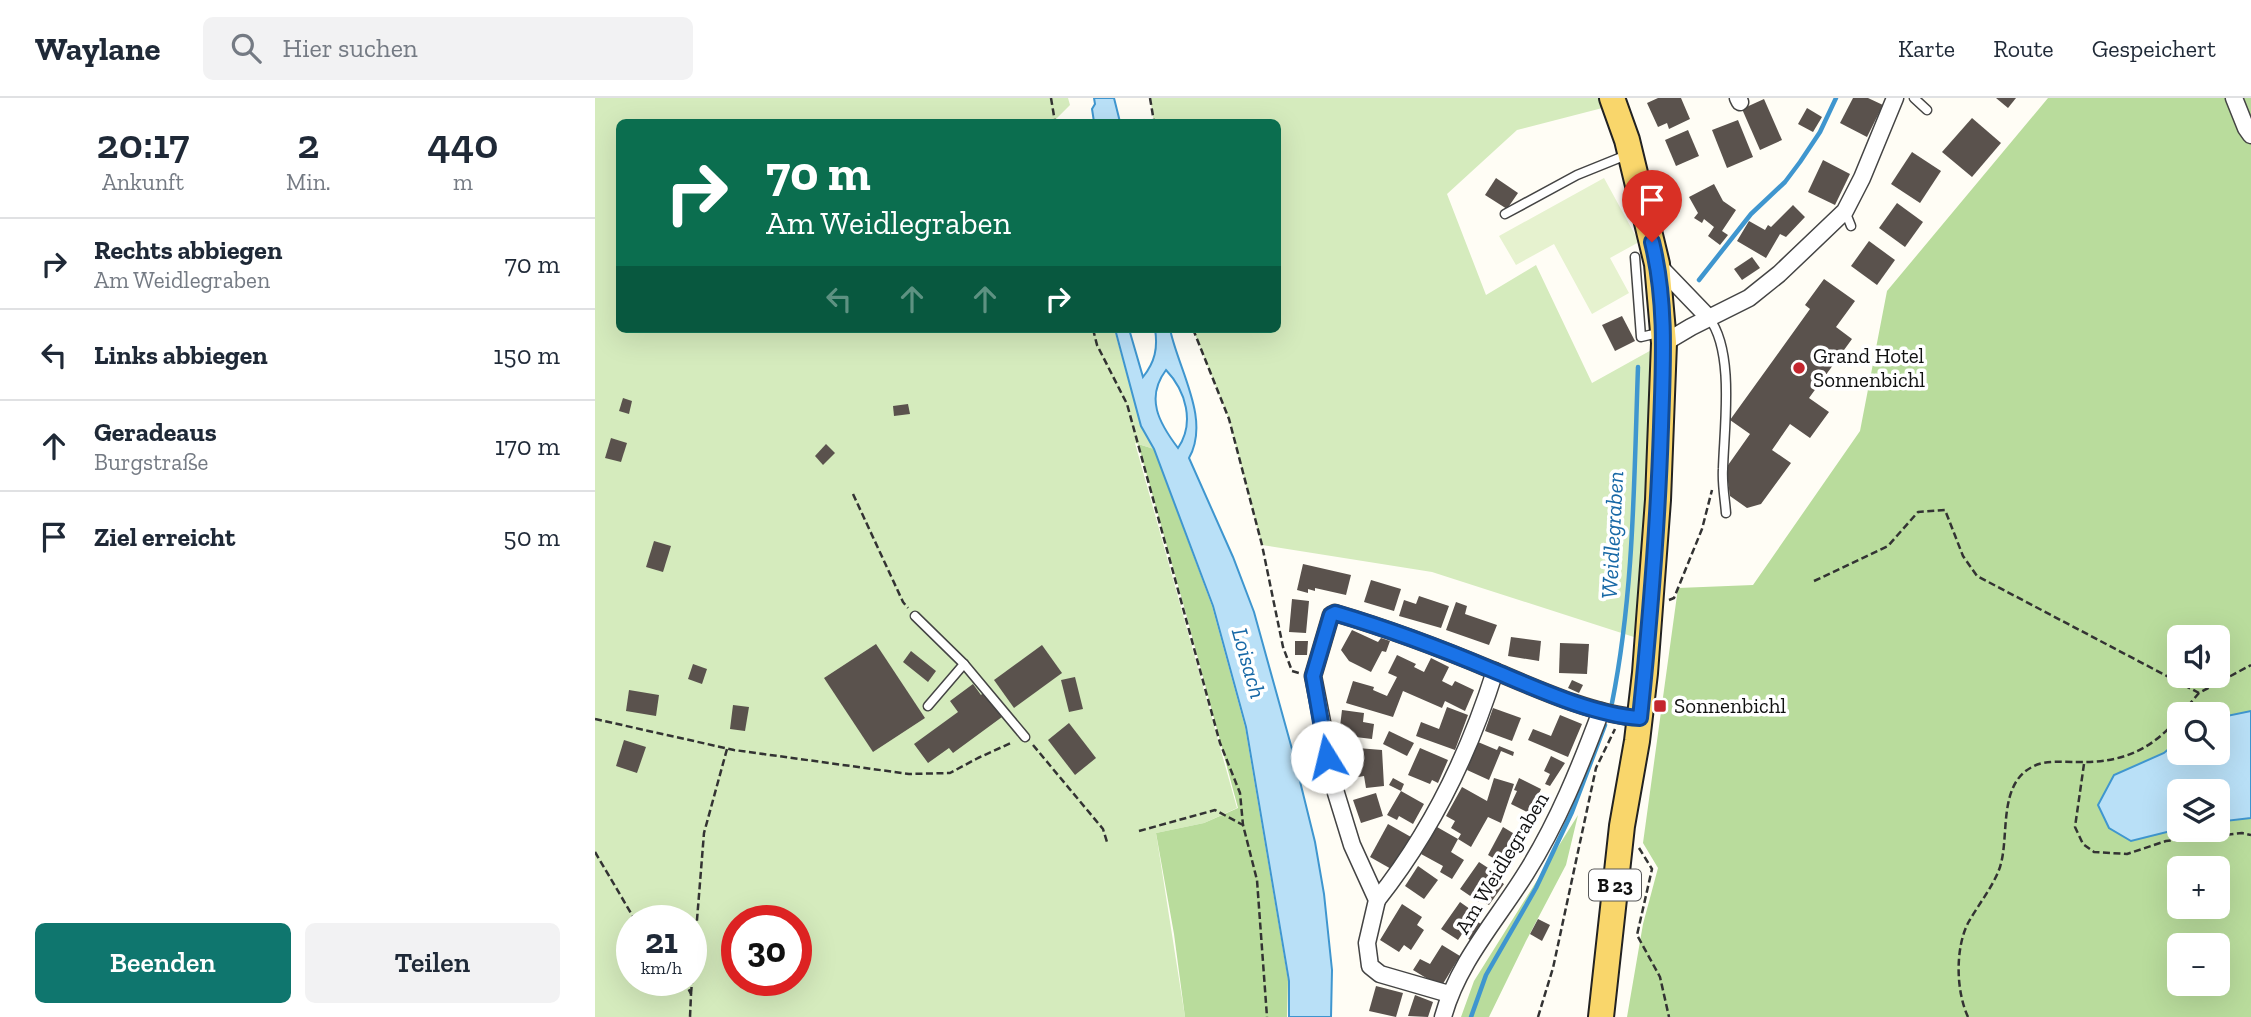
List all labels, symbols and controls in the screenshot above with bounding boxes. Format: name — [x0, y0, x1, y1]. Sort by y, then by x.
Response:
search box — [203, 17, 693, 80]
text: Waylane — [35, 29, 161, 68]
icon: search — [227, 29, 265, 67]
text: Hier suchen — [283, 32, 418, 64]
text: Karte — [1898, 34, 1955, 63]
text: Route — [1993, 34, 2054, 63]
text: Gespeichert — [2092, 34, 2216, 63]
text: 20:17 — [97, 118, 189, 169]
text: 2 — [297, 118, 319, 169]
text: 440 — [427, 118, 498, 169]
text: 70 m — [766, 144, 871, 203]
icon: right — [651, 147, 742, 238]
text: Ankunft — [102, 168, 184, 196]
text: Min. — [286, 168, 331, 196]
text: m — [453, 168, 473, 196]
pin — [1622, 170, 1682, 242]
icon: arrive — [1633, 181, 1671, 219]
text: Am Weidlegraben — [766, 204, 1011, 242]
text: Rechts abbiegen — [94, 234, 282, 266]
icon: right — [35, 245, 73, 283]
text: 70 m — [504, 248, 560, 280]
text: Am Weidlegraben — [94, 266, 270, 294]
icon: left — [820, 280, 858, 318]
icon: ahead — [893, 280, 931, 318]
icon: ahead — [966, 280, 1004, 318]
icon: right — [1039, 280, 1077, 318]
icon: left — [35, 336, 73, 374]
text: Links abbiegen — [94, 339, 268, 371]
text: 150 m — [493, 339, 560, 371]
place label: Grand Hotel Sonnenbichl — [1813, 343, 1925, 392]
marker: Grand Hotel Sonnenbichl — [1791, 360, 1807, 376]
text: Geradeaus — [94, 416, 217, 448]
icon: ahead — [35, 427, 73, 465]
text: 170 m — [495, 430, 560, 462]
text: Burgstraße — [94, 448, 208, 476]
water label: Weidlegraben — [1595, 470, 1629, 600]
icon: arrive — [35, 518, 73, 556]
text: Ziel erreicht — [94, 521, 235, 553]
text: 50 m — [503, 521, 560, 553]
water label: Loisach — [1226, 625, 1272, 701]
map controls — [2167, 625, 2230, 996]
button: sound — [2167, 625, 2230, 688]
place label: Sonnenbichl — [1674, 693, 1786, 718]
marker: Sonnenbichl — [1652, 698, 1668, 714]
button: search — [2167, 702, 2230, 765]
position arrow — [1290, 720, 1364, 794]
button: layers — [2167, 779, 2230, 842]
street label: Am Weidlegraben — [1449, 787, 1554, 938]
button: + — [2167, 856, 2230, 919]
road number: B 23 — [1589, 870, 1641, 900]
speed limit sign: 30 — [721, 905, 812, 996]
text: 21 — [645, 920, 678, 962]
button: Beenden — [35, 923, 291, 1003]
button: Teilen — [305, 923, 560, 1003]
button: − — [2167, 933, 2230, 996]
text: km/h — [641, 957, 682, 979]

